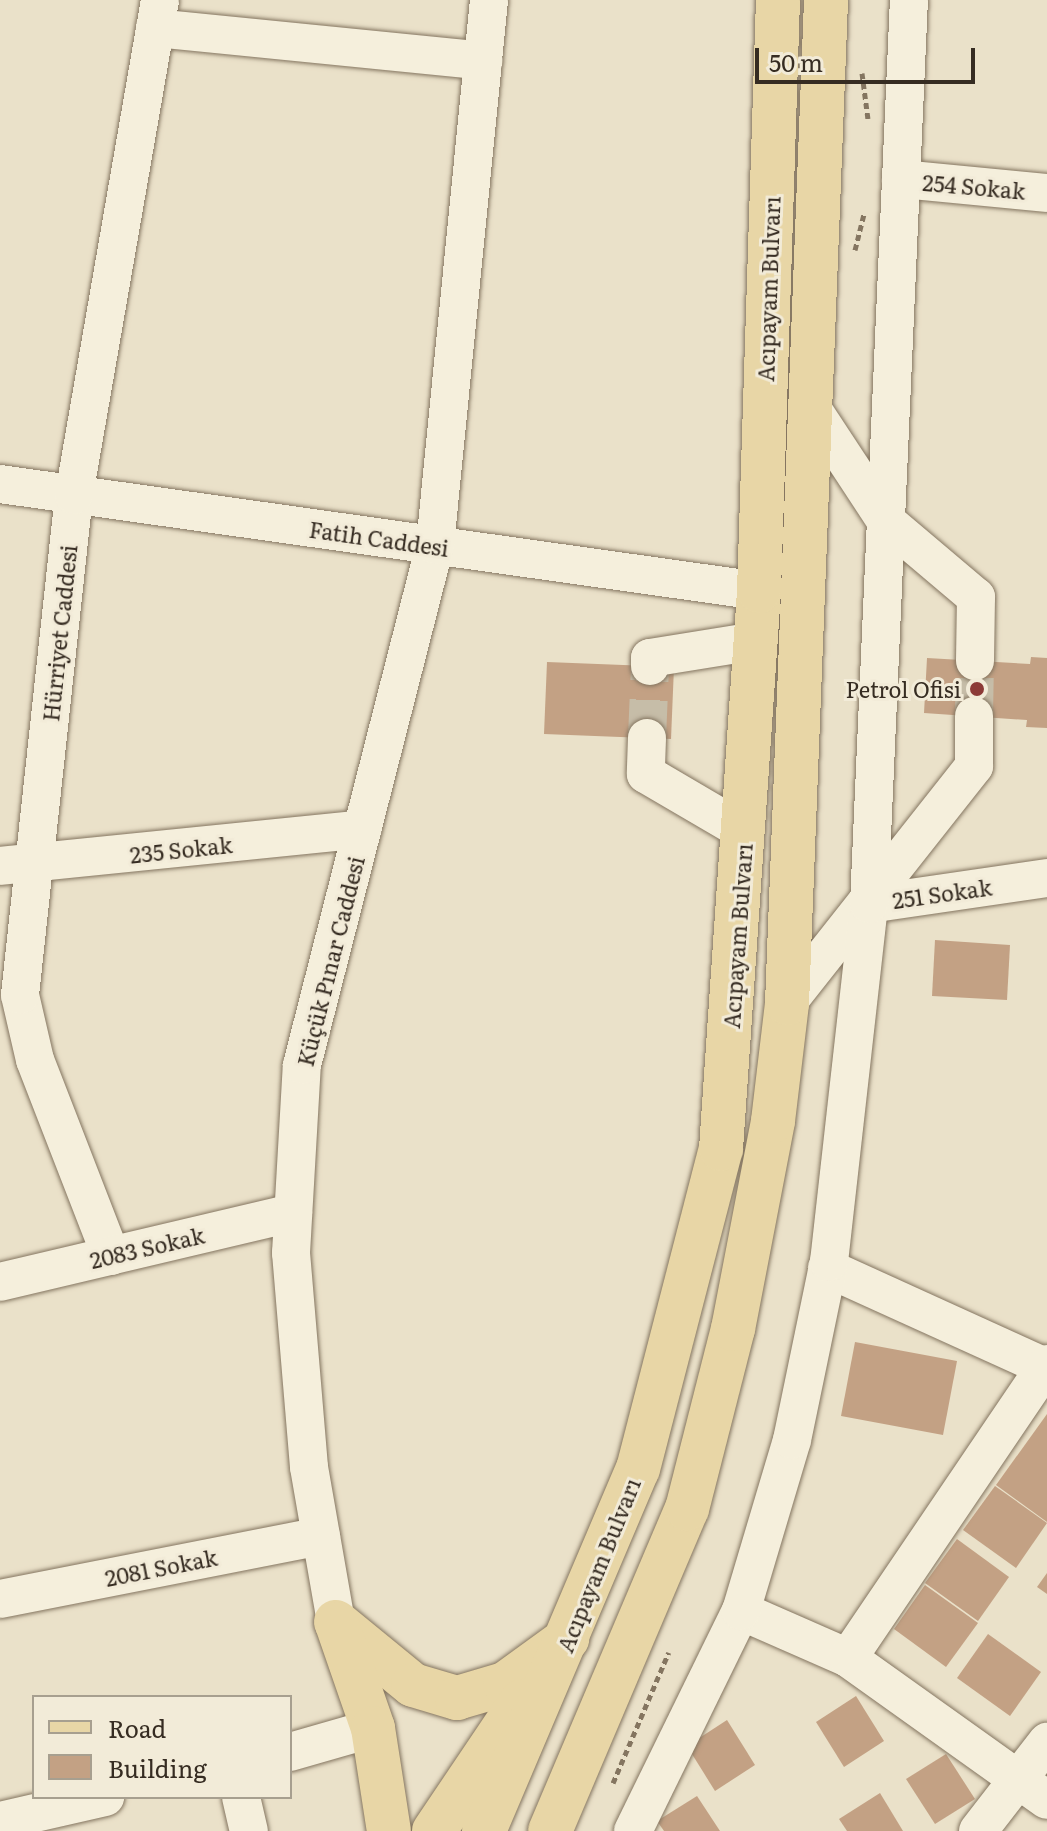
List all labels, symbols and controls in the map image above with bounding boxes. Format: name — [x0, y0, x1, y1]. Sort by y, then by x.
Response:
scale bar — [759, 32, 979, 82]
text: 50 m — [769, 44, 823, 79]
street label: 254 Sokak — [921, 168, 1027, 204]
street label: Acıpayam Bulvarı — [752, 196, 784, 382]
street label: Fatih Caddesi — [307, 515, 451, 561]
street label: Hürriyet Caddesi — [37, 543, 81, 723]
place label: Petrol Ofisi — [846, 676, 961, 702]
marker: Petrol Ofisi — [968, 680, 986, 698]
street label: 235 Sokak — [128, 830, 234, 868]
street label: Acıpayam Bulvarı — [717, 843, 757, 1029]
street label: Küçük Pınar Caddesi — [291, 853, 369, 1069]
street label: 251 Sokak — [891, 873, 993, 913]
street label: 2083 Sokak — [87, 1221, 207, 1273]
street label: Acıpayam Bulvarı — [551, 1474, 645, 1656]
street label: 2081 Sokak — [103, 1543, 219, 1591]
legend — [32, 1695, 292, 1799]
text: Road — [108, 1710, 166, 1745]
text: Building — [108, 1750, 207, 1785]

